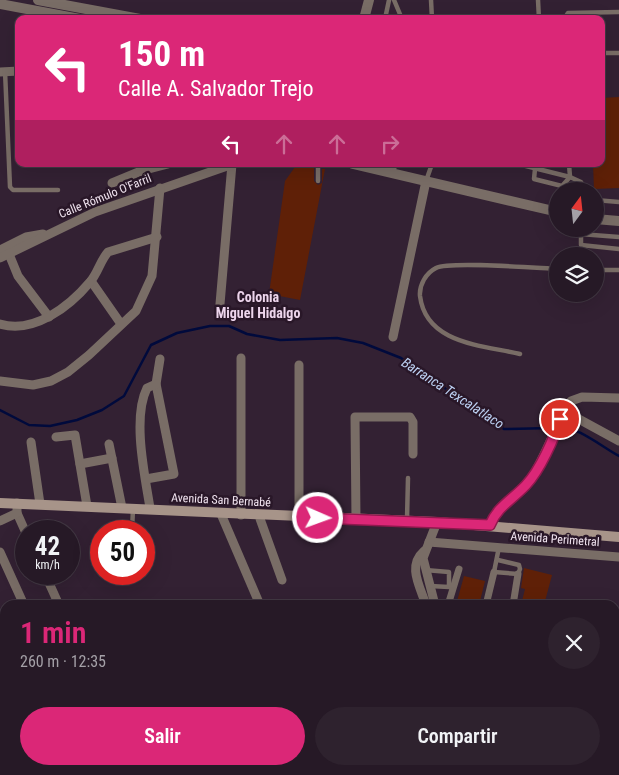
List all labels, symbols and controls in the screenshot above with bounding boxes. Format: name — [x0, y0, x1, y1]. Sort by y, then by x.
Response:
text: 150 m — [118, 34, 205, 75]
icon: left — [35, 35, 100, 100]
text: Calle A. Salvador Trejo — [118, 76, 314, 101]
icon: left — [217, 130, 245, 158]
icon: ahead — [270, 130, 298, 158]
icon: ahead — [323, 130, 351, 158]
icon: right — [376, 130, 404, 158]
street label: Calle Rómulo O'Farril — [57, 171, 153, 221]
north arrow — [549, 182, 604, 238]
map controls — [549, 182, 604, 302]
button: layers — [549, 247, 604, 302]
district label: Colonia Miguel Hidalgo — [216, 289, 300, 321]
water label: Barranca Texcalatlaco — [399, 354, 507, 432]
pin — [539, 398, 581, 440]
icon: arrive — [546, 405, 574, 433]
street label: Avenida San Bernabé — [171, 490, 272, 510]
position arrow — [291, 491, 343, 543]
speed limit sign: 50 — [90, 520, 155, 585]
street label: Avenida Perimetral — [510, 529, 600, 549]
text: 42 — [35, 532, 60, 561]
text: km/h — [35, 558, 60, 572]
text: 1 min — [20, 615, 86, 650]
button: close — [548, 617, 600, 669]
text: 260 m · 12:35 — [20, 652, 106, 671]
button: Salir — [20, 707, 305, 765]
button: Compartir — [315, 707, 600, 765]

